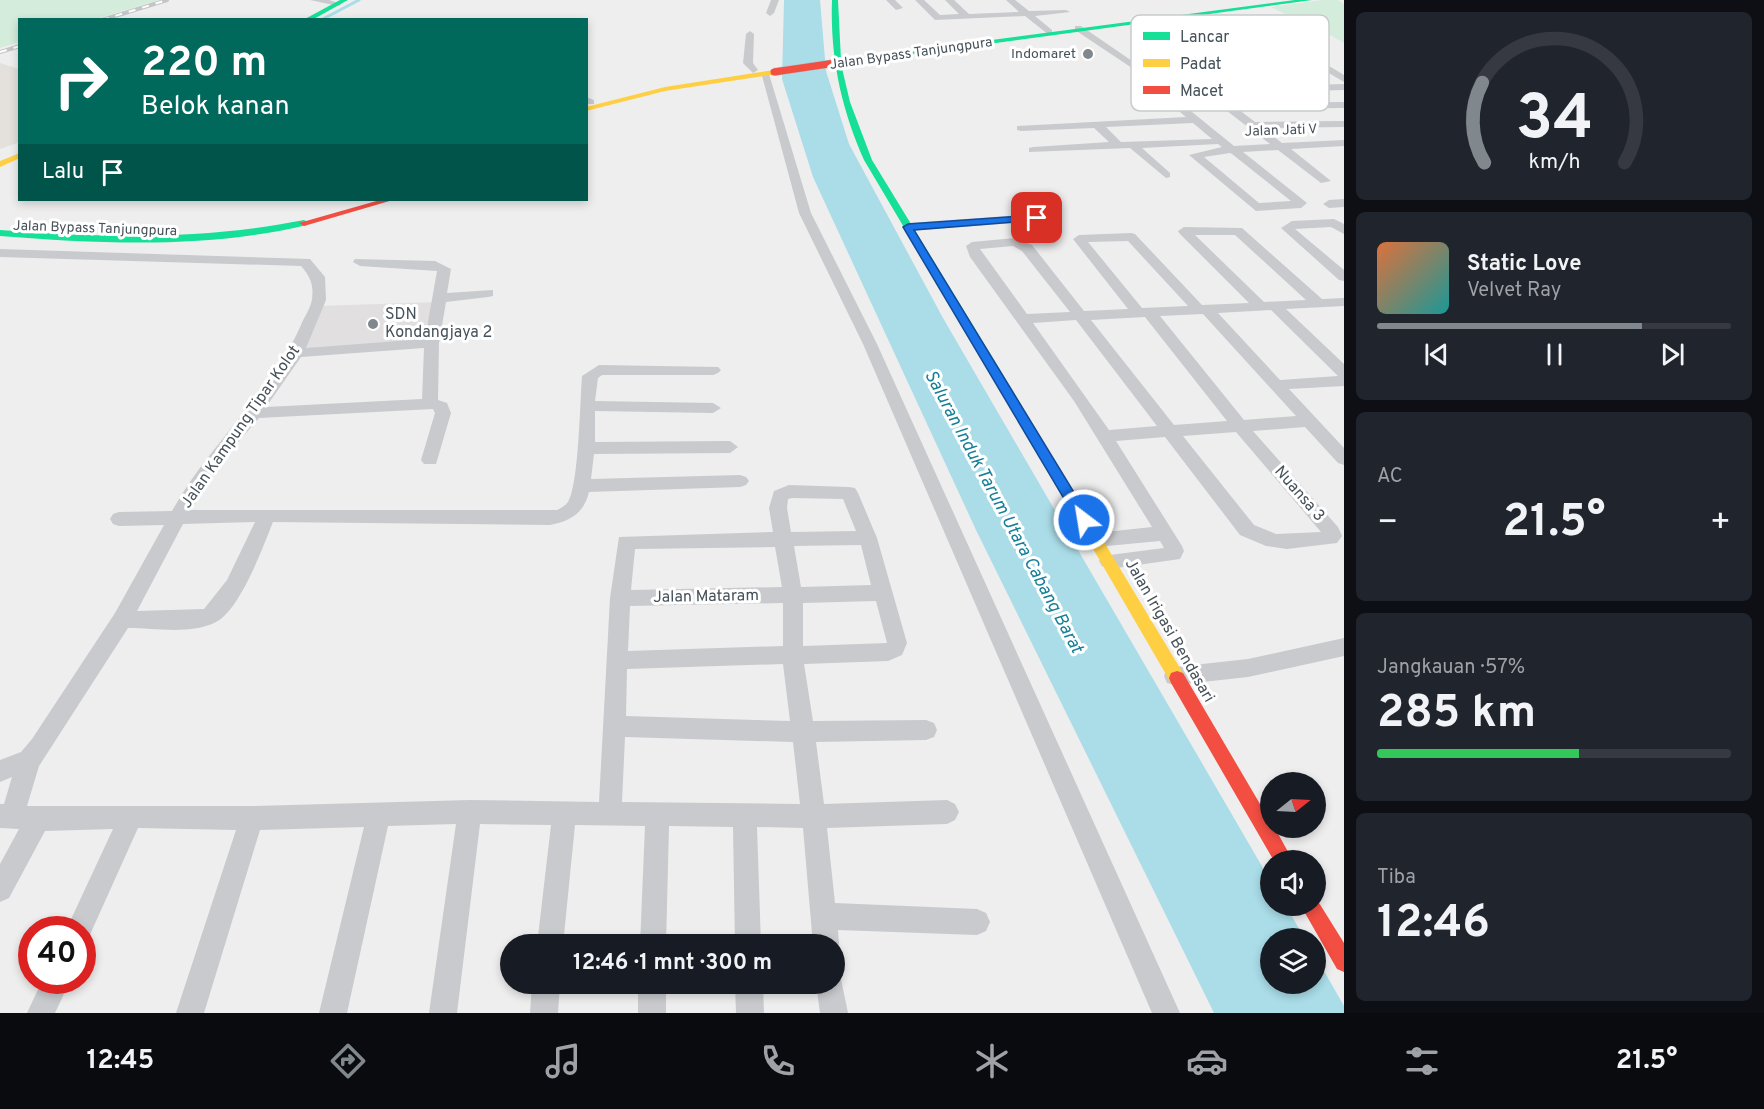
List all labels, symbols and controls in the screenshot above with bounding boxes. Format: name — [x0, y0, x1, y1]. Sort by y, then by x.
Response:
legend — [1131, 15, 1329, 111]
text: Lancar — [1180, 28, 1230, 48]
street label: Jalan Bypass Tanjungpura — [829, 34, 993, 74]
text: 220 m — [141, 38, 267, 91]
icon: right — [42, 42, 120, 120]
place label: Indomaret — [1011, 46, 1076, 63]
marker: Indomaret — [1081, 47, 1095, 61]
text: Padat — [1180, 55, 1222, 75]
text: Macet — [1180, 82, 1224, 102]
text: 34 — [1515, 82, 1593, 161]
text: Belok kanan — [141, 90, 290, 124]
street label: Jalan Jati V — [1244, 121, 1318, 141]
text: km/h — [1528, 149, 1580, 176]
icon: arrive — [96, 156, 129, 189]
text: Lalu — [42, 159, 84, 186]
pin — [1011, 192, 1062, 243]
icon: arrive — [1020, 201, 1053, 234]
street label: Jalan Bypass Tanjungpura — [13, 218, 177, 240]
text: Static Love — [1467, 251, 1581, 278]
text: Velvet Ray — [1467, 278, 1561, 304]
place label: SDN Kondangjaya 2 — [385, 305, 492, 343]
marker: SDN Kondangjaya 2 — [366, 317, 380, 331]
icon: previous — [1420, 338, 1453, 371]
icon: pause — [1538, 338, 1571, 371]
icon: next — [1656, 338, 1689, 371]
street label: Jalan Kampung Tipar Kolot — [177, 342, 305, 512]
water label: Saluran Induk Tarum Utara Cabang Barat — [918, 366, 1088, 659]
street label: Nuansa 3 — [1269, 462, 1329, 526]
text: AC — [1377, 464, 1403, 490]
position arrow — [1052, 488, 1116, 552]
text: 21.5° — [1503, 495, 1605, 552]
text: − — [1377, 503, 1398, 545]
text: + — [1710, 503, 1731, 545]
street label: Jalan Irigasi Bendasari — [1120, 556, 1218, 706]
street label: Jalan Mataram — [653, 586, 759, 608]
text: Jangkauan · 57% — [1377, 655, 1525, 681]
text: 285 km — [1377, 686, 1536, 743]
north arrow — [1260, 772, 1326, 838]
map controls — [1260, 772, 1326, 994]
button: sound — [1260, 850, 1326, 916]
text: Tiba — [1377, 865, 1416, 891]
text: 12:46 — [1377, 896, 1490, 953]
speed limit sign: 40 — [18, 916, 96, 994]
button: layers — [1260, 928, 1326, 994]
text: 12:46 · 1 mnt · 300 m — [573, 950, 772, 977]
icon: directions — [327, 1040, 369, 1082]
icon: music — [542, 1040, 584, 1082]
icon: phone — [757, 1040, 799, 1082]
icon: climate — [971, 1040, 1013, 1082]
icon: car — [1186, 1040, 1228, 1082]
icon: filters — [1401, 1040, 1443, 1082]
text: 12:45 — [86, 1044, 154, 1078]
text: 21.5° — [1616, 1044, 1678, 1078]

